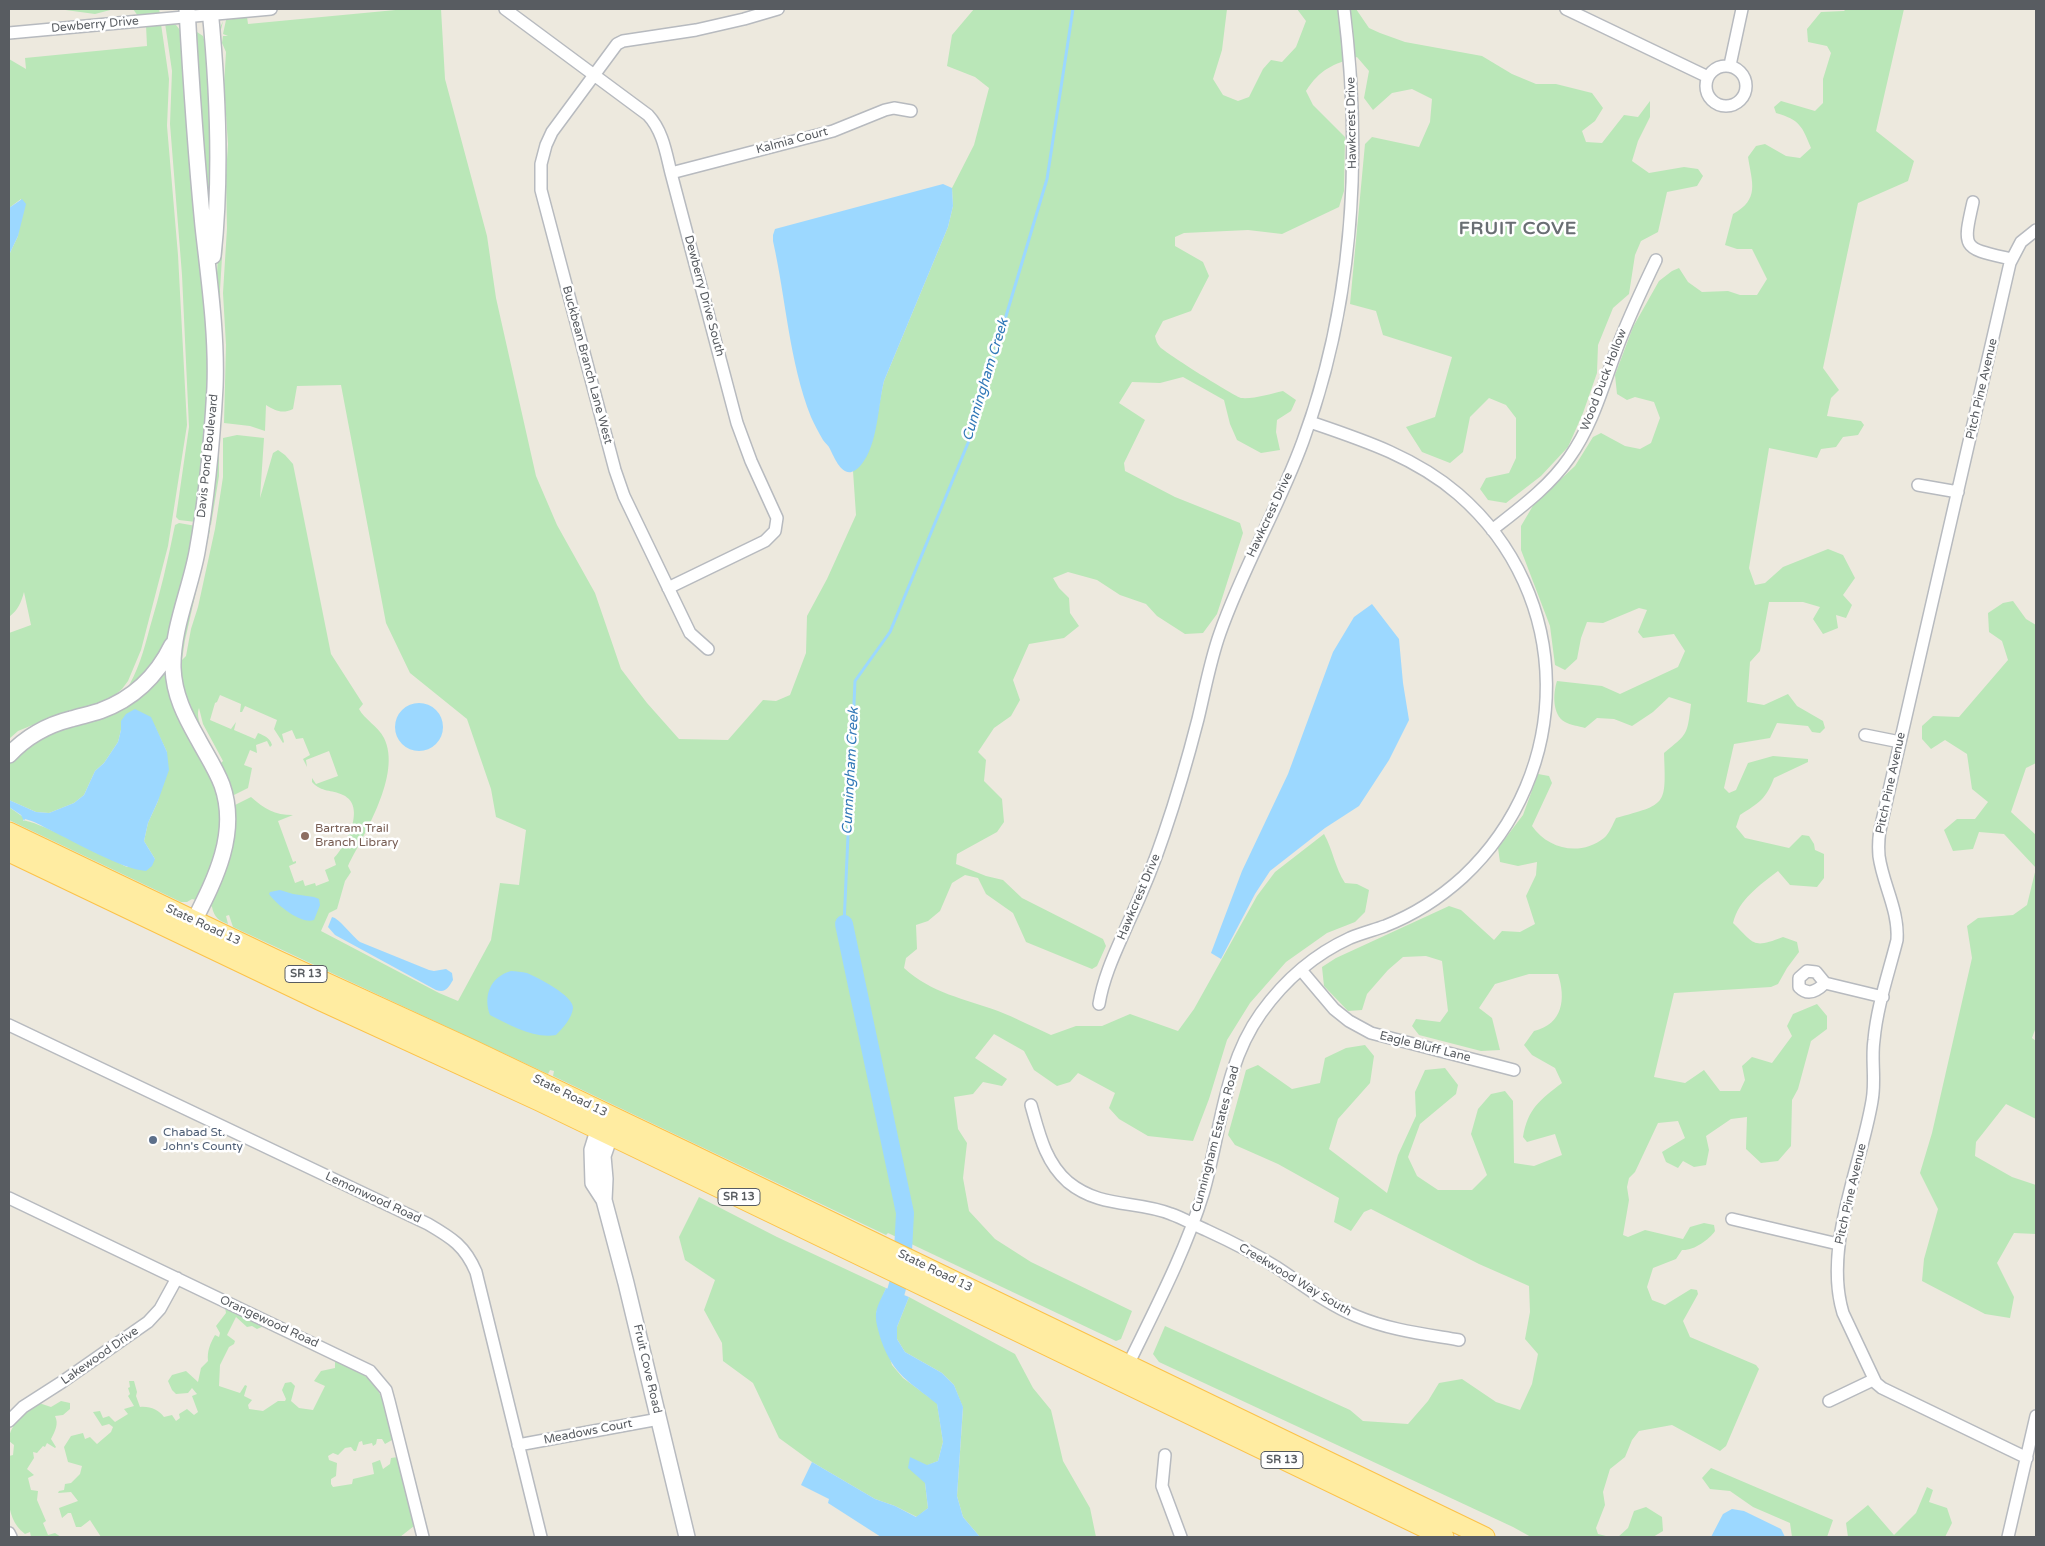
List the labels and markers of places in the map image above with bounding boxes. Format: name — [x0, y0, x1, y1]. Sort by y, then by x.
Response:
place label: Bartram Trail Branch Library — [315, 822, 399, 850]
marker: Bartram Trail Branch Library — [299, 830, 311, 842]
place label: Chabad St. John's County — [163, 1126, 243, 1154]
marker: Chabad St. John's County — [147, 1134, 159, 1146]

